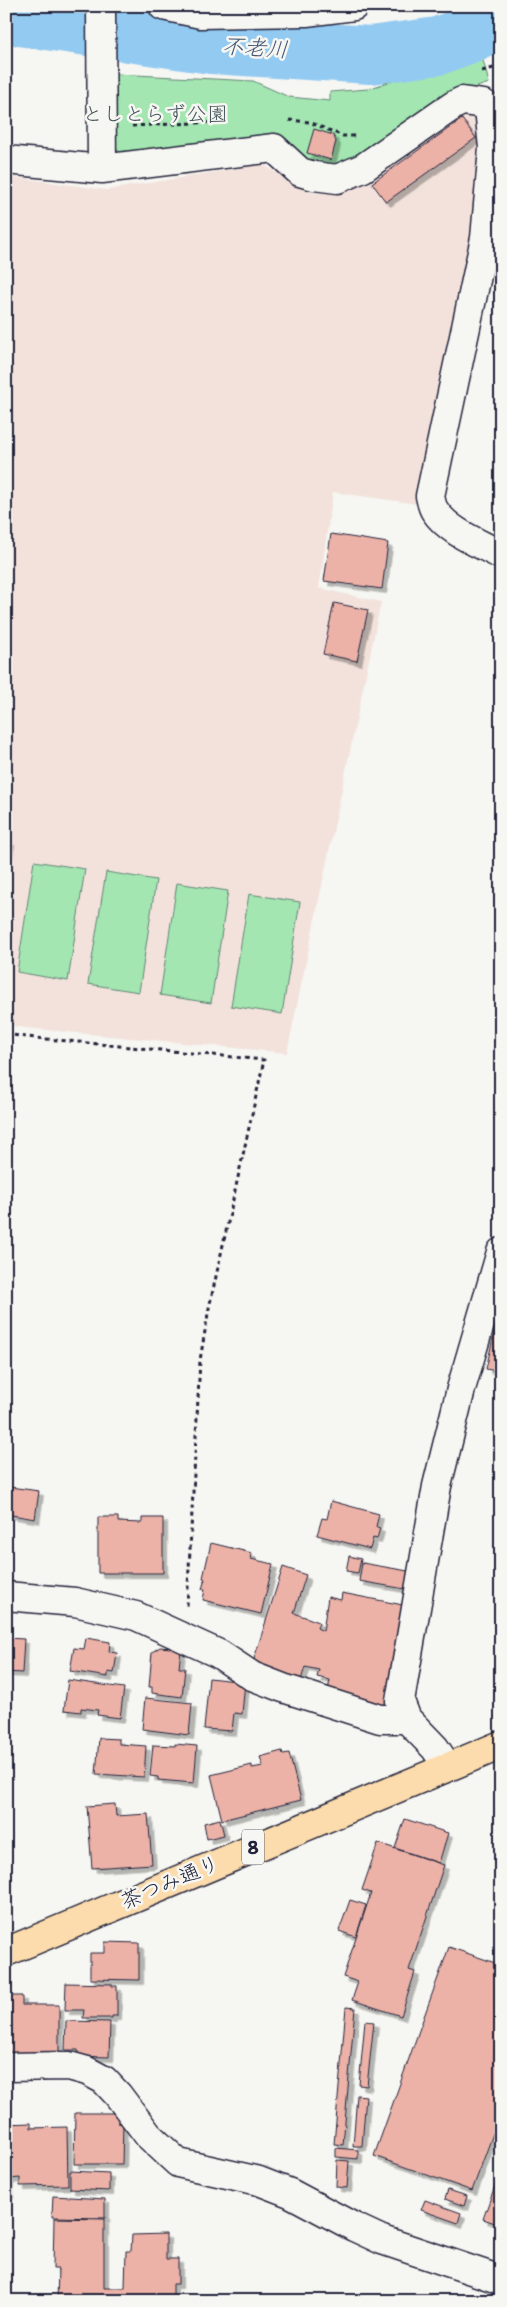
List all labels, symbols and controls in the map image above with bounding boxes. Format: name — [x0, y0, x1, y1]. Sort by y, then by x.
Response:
water label: 不老川 — [221, 32, 289, 63]
park label: としとらず公園 — [82, 101, 228, 126]
road number: 8 — [242, 1830, 264, 1864]
street label: 茶つみ通り — [117, 1850, 223, 1914]

